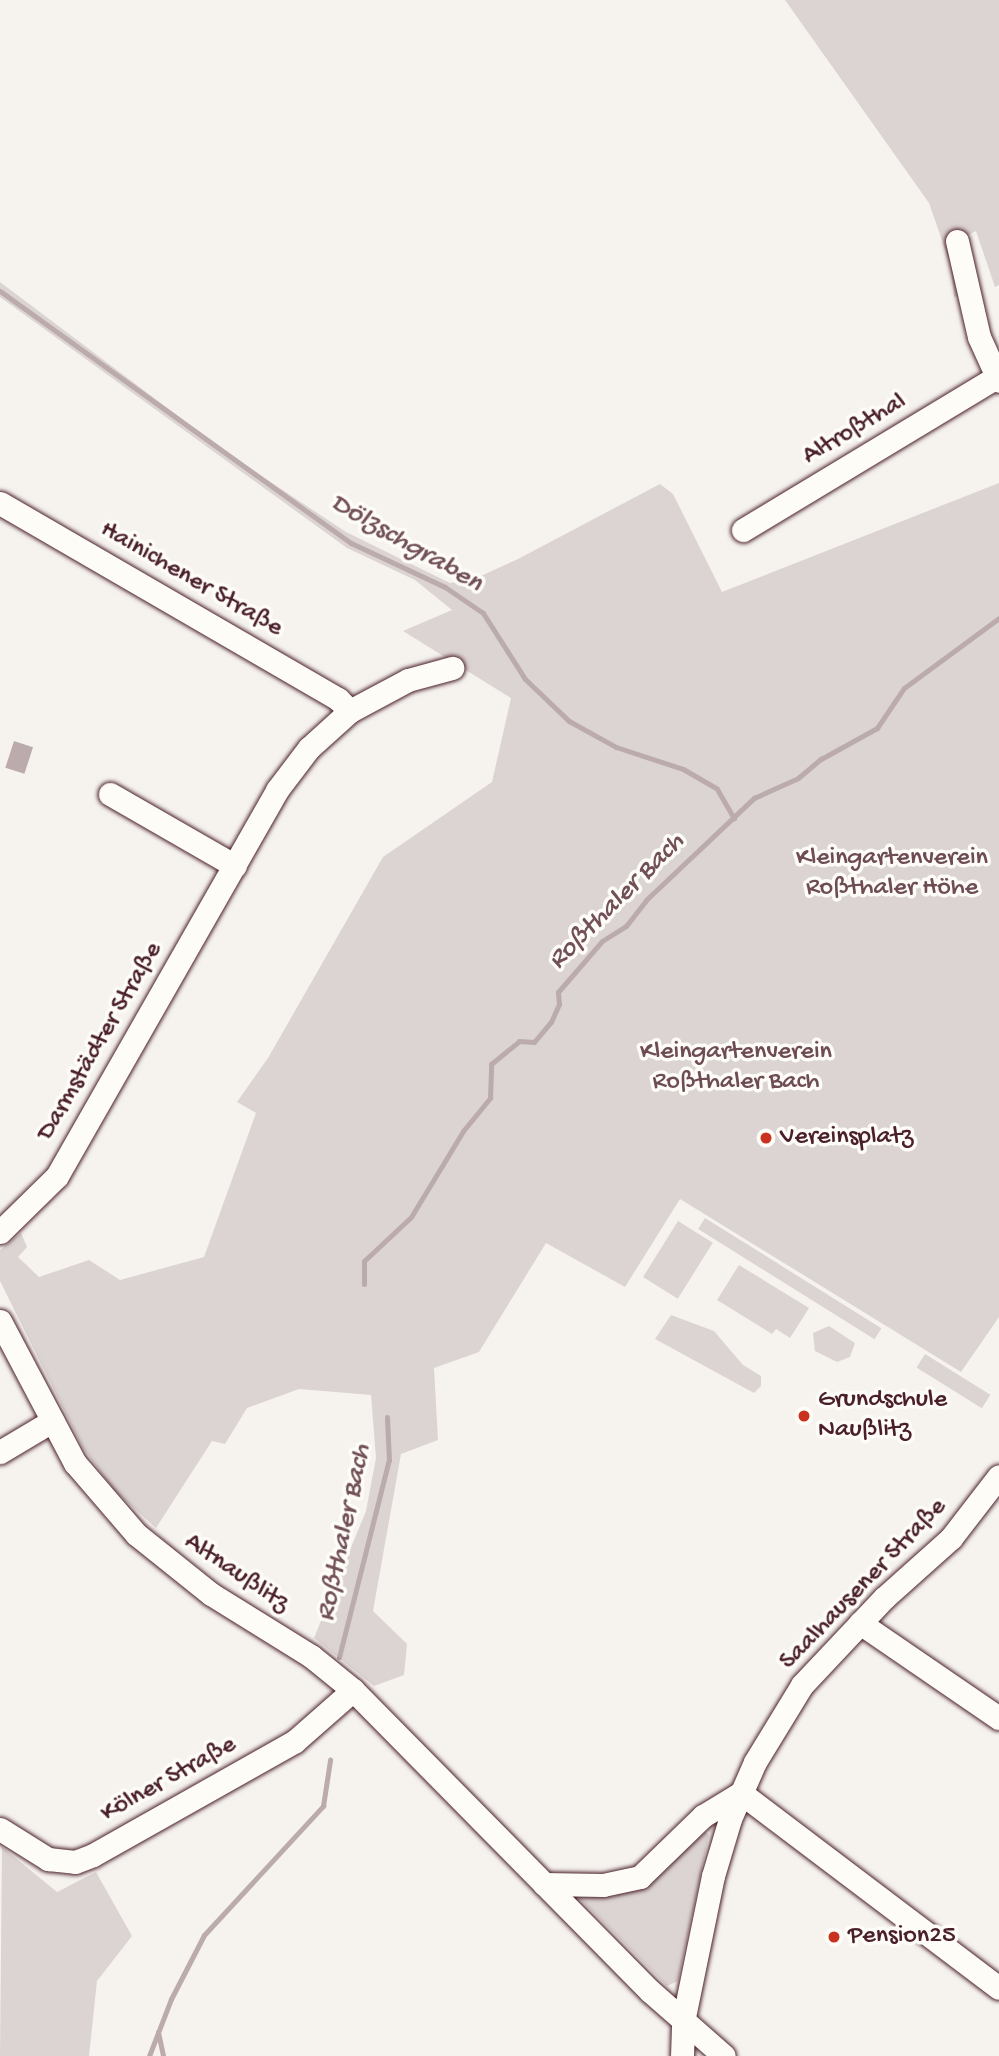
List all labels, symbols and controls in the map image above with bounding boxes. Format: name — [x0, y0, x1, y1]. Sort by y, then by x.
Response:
street label: Altroßthal — [798, 387, 912, 473]
water label: Dölzschgraben — [324, 487, 488, 601]
street label: Hainichener Straße — [94, 515, 288, 645]
water label: Roßthaler Bach — [542, 827, 692, 977]
park label: Kleingartenverein Roßthaler Höhe — [796, 843, 988, 904]
street label: Darmstädter Straße — [32, 937, 170, 1147]
park label: Kleingartenverein Roßthaler Bach — [640, 1037, 832, 1098]
place label: Vereinsplatz — [780, 1122, 913, 1154]
marker: Vereinsplatz — [758, 1130, 774, 1146]
place label: Grundschule Naußlitz — [818, 1385, 947, 1446]
marker: Grundschule Naußlitz — [796, 1408, 812, 1424]
water label: Roßthaler Bach — [310, 1442, 380, 1624]
street label: Saalhausener Straße — [774, 1493, 954, 1677]
street label: Altnaußlitz — [178, 1528, 294, 1620]
street label: Kölner Straße — [96, 1730, 242, 1830]
place label: Pension25 — [848, 1921, 956, 1953]
marker: Pension25 — [826, 1929, 842, 1945]

